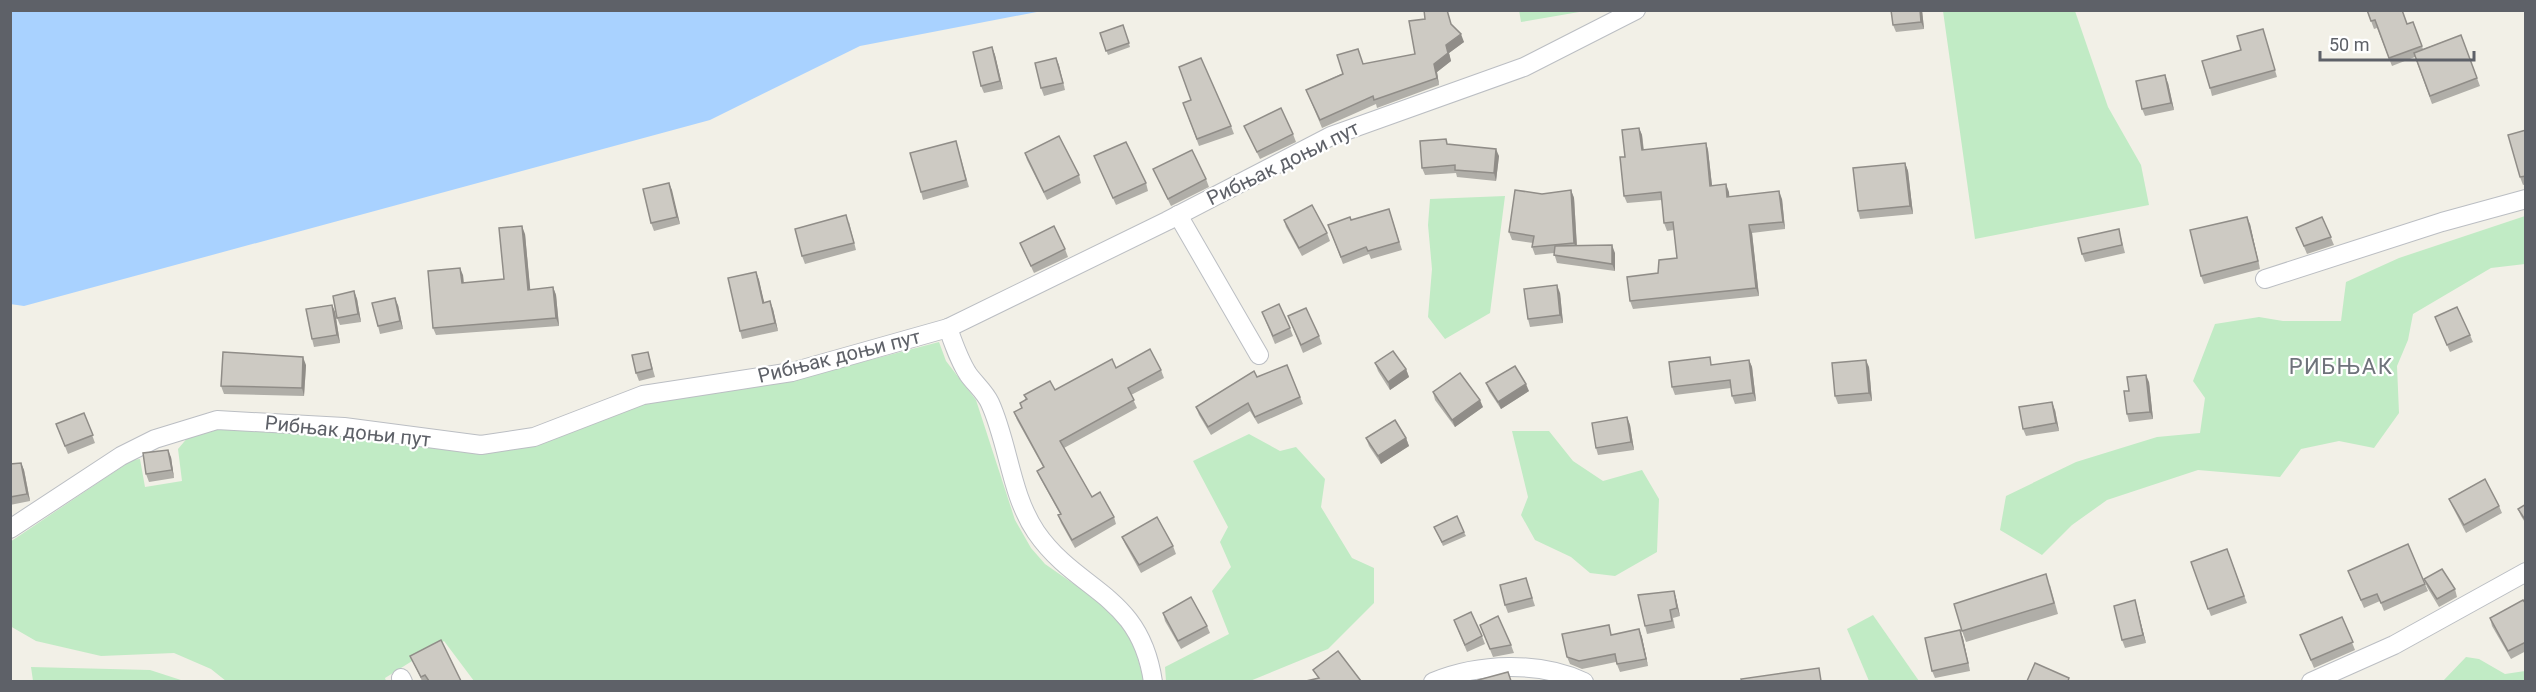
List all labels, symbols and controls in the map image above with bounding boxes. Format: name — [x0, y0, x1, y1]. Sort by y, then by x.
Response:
scale bar — [2320, 24, 2474, 62]
text: 50 m — [2329, 34, 2369, 55]
street label: Рибњак доњи пут — [1203, 115, 1364, 210]
street label: Рибњак доњи пут — [755, 324, 923, 388]
district label: РИБЊАК — [2289, 354, 2393, 379]
street label: Рибњак доњи пут — [264, 410, 433, 452]

